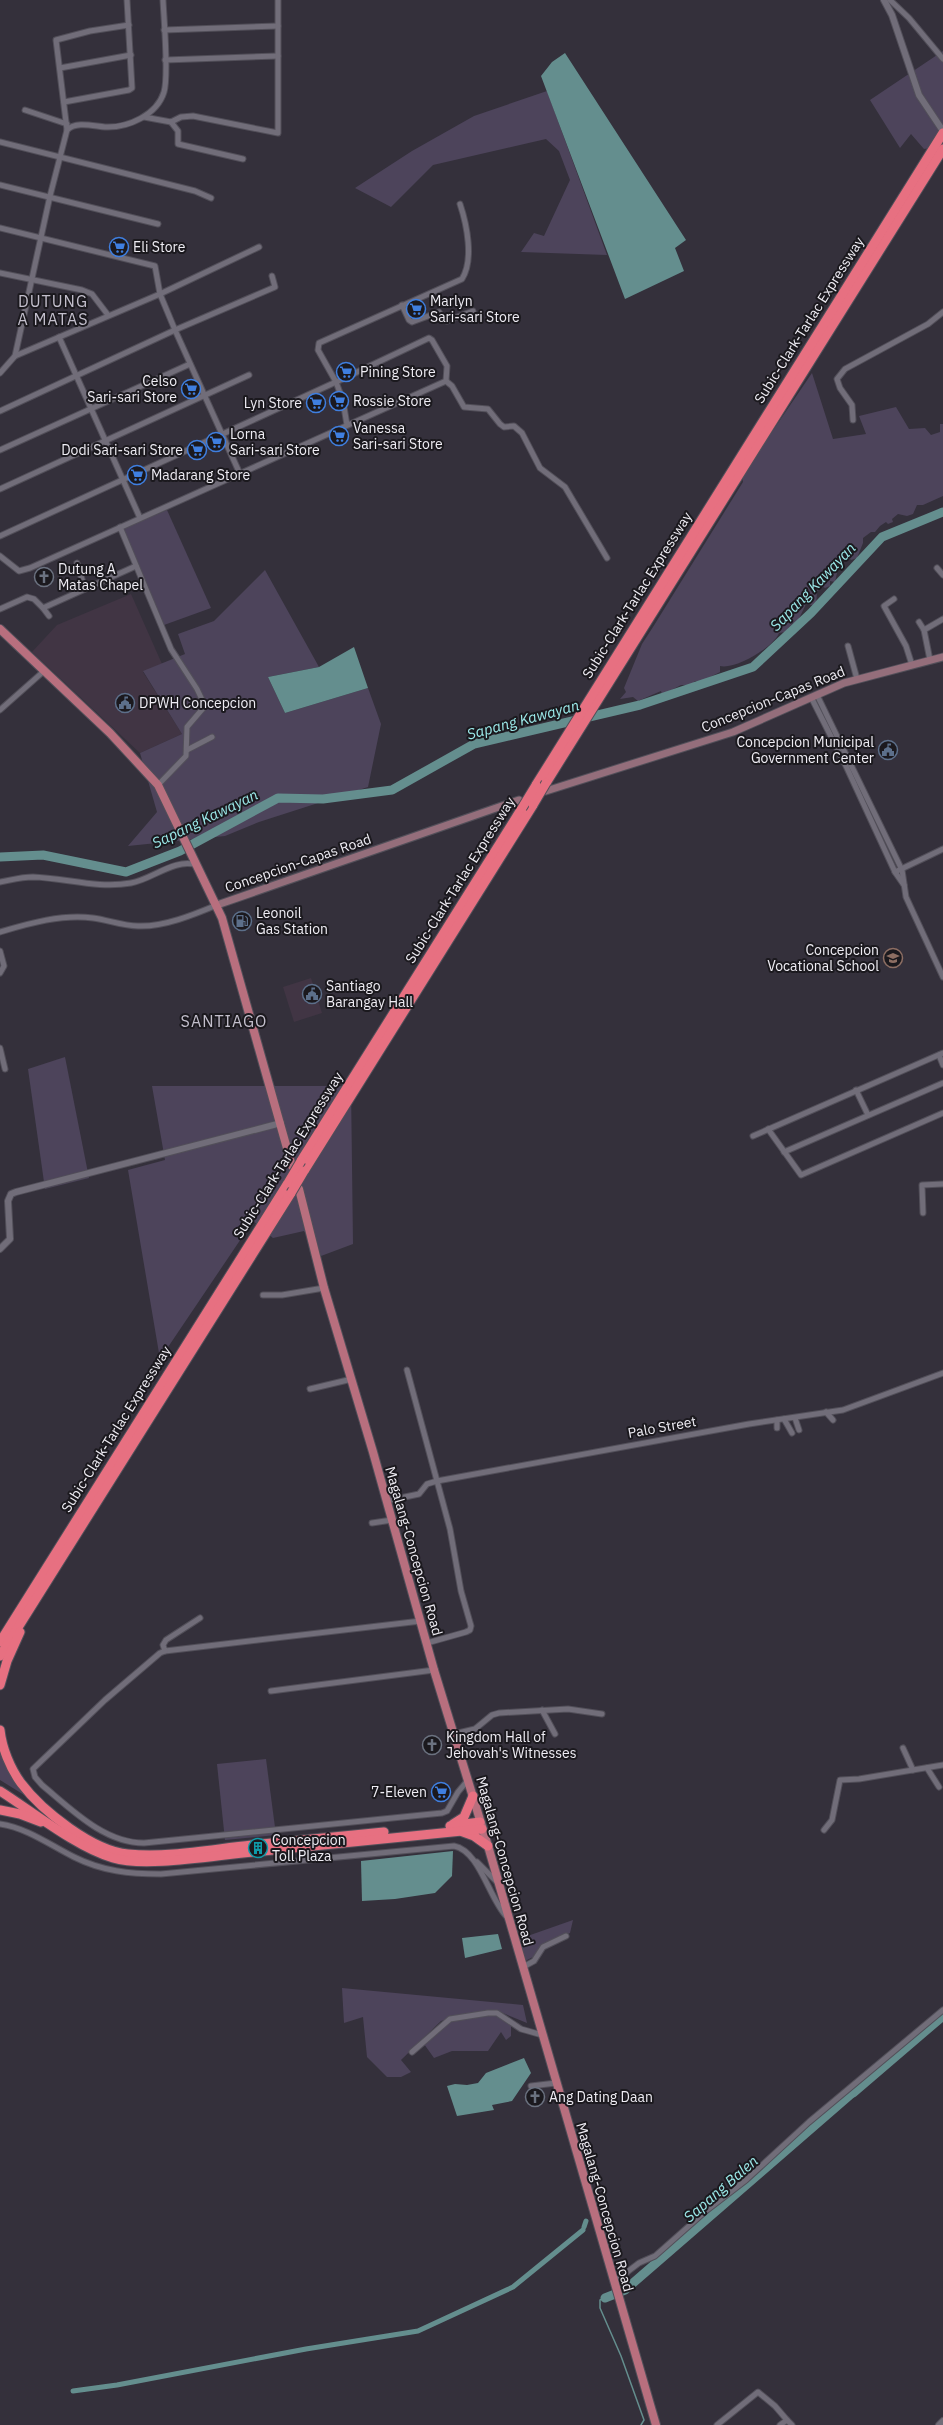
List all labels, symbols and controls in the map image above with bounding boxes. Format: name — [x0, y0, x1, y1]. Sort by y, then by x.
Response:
street label: Subic-Clark-Tarlac Expressway — [750, 233, 868, 407]
supermarket icon: Eli Store — [108, 236, 130, 258]
place label: Eli Store — [133, 238, 186, 256]
district label: DUTUNG A MATAS — [18, 291, 88, 329]
place label: Marlyn Sari-sari Store — [430, 292, 520, 326]
supermarket icon: Marlyn Sari-sari Store — [405, 298, 427, 320]
supermarket icon: Pining Store — [335, 361, 357, 383]
place label: Pining Store — [360, 363, 436, 381]
place label: Celso Sari-sari Store — [87, 372, 177, 406]
supermarket icon: Celso Sari-sari Store — [180, 378, 202, 400]
supermarket icon: Rossie Store — [328, 390, 350, 412]
supermarket icon: Lyn Store — [305, 392, 327, 414]
place label: Rossie Store — [353, 392, 432, 410]
place label: Lyn Store — [244, 394, 302, 412]
place label: Vanessa Sari-sari Store — [353, 419, 443, 453]
place label: Lorna Sari-sari Store — [230, 425, 320, 459]
supermarket icon: Vanessa Sari-sari Store — [328, 425, 350, 447]
supermarket icon: Lorna Sari-sari Store — [205, 431, 227, 453]
supermarket icon: Dodi Sari-sari Store — [186, 439, 208, 461]
place label: Dodi Sari-sari Store — [61, 441, 183, 459]
supermarket icon: Madarang Store — [126, 464, 148, 486]
place label: Madarang Store — [151, 466, 251, 484]
street label: Subic-Clark-Tarlac Expressway — [578, 508, 696, 682]
water label: Sapang Kawayan — [766, 538, 860, 635]
place label: Dutung A Matas Chapel — [58, 560, 143, 594]
church icon: Dutung A Matas Chapel — [33, 566, 55, 588]
street label: Concepcion-Capas Road — [698, 662, 848, 736]
public building icon: DPWH Concepcion — [114, 692, 136, 714]
place label: DPWH Concepcion — [139, 694, 256, 712]
water label: Sapang Kawayan — [465, 695, 581, 744]
place label: Concepcion Municipal Government Center — [736, 733, 874, 767]
public building icon: Concepcion Municipal Government Center — [877, 739, 899, 761]
water label: Sapang Kawayan — [149, 785, 261, 852]
street label: Subic-Clark-Tarlac Expressway — [401, 793, 519, 967]
street label: Concepcion-Capas Road — [223, 830, 373, 896]
place label: Leonoil Gas Station — [256, 904, 328, 938]
fuel station icon: Leonoil Gas Station — [231, 910, 253, 932]
place label: Concepcion Vocational School — [767, 941, 879, 975]
school or university icon: Concepcion Vocational School — [882, 947, 904, 969]
place label: Santiago Barangay Hall — [326, 977, 413, 1011]
public building icon: Santiago Barangay Hall — [301, 983, 323, 1005]
district label: SANTIAGO — [181, 1011, 267, 1031]
street label: Subic-Clark-Tarlac Expressway — [229, 1068, 347, 1242]
street label: Subic-Clark-Tarlac Expressway — [57, 1342, 175, 1516]
street label: Palo Street — [626, 1412, 698, 1442]
street label: Magalang-Concepcion Road — [381, 1464, 447, 1638]
place label: Kingdom Hall of Jehovah's Witnesses — [446, 1728, 577, 1762]
church icon: Kingdom Hall of Jehovah's Witnesses — [421, 1734, 443, 1756]
street label: Magalang-Concepcion Road — [472, 1774, 538, 1948]
supermarket icon: 7-Eleven — [430, 1781, 452, 1803]
place label: 7-Eleven — [371, 1783, 427, 1801]
place label: Concepcion Toll Plaza — [272, 1831, 346, 1865]
building icon: Concepcion Toll Plaza — [247, 1837, 269, 1859]
church icon: Ang Dating Daan — [524, 2086, 546, 2108]
place label: Ang Dating Daan — [549, 2088, 653, 2106]
street label: Magalang-Concepcion Road — [572, 2120, 638, 2294]
water label: Sapang Balen — [680, 2151, 762, 2226]

